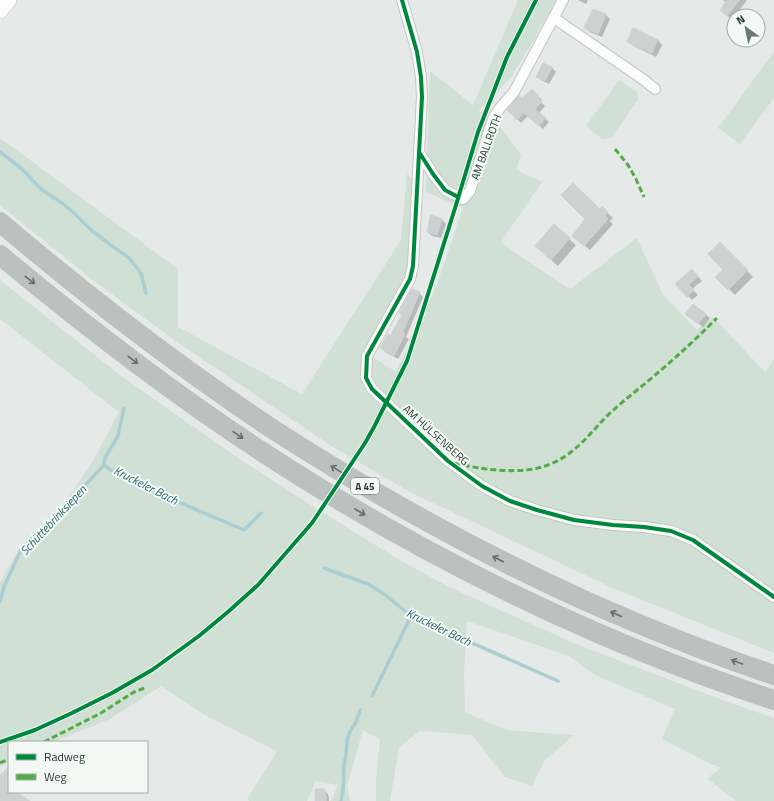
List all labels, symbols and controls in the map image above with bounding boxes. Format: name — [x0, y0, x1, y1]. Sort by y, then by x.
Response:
north arrow — [726, 8, 766, 48]
text: N — [733, 11, 748, 28]
street label: AM BALLROTH — [467, 112, 505, 182]
one-way arrow — [25, 275, 36, 284]
one-way arrow — [127, 356, 138, 364]
street label: AM HÜLSENBERG — [399, 401, 473, 469]
one-way arrow — [233, 431, 244, 439]
water label: Kruckeler Bach — [111, 461, 182, 510]
one-way arrow — [330, 464, 342, 472]
road number: A 45 — [351, 478, 379, 494]
water label: Schüttebrinksiepen — [15, 480, 91, 559]
one-way arrow — [354, 509, 366, 517]
one-way arrow — [493, 555, 505, 562]
water label: Kruckeler Bach — [403, 603, 475, 651]
one-way arrow — [611, 610, 623, 617]
one-way arrow — [732, 657, 744, 665]
legend — [8, 741, 148, 793]
text: Radweg — [44, 747, 85, 766]
text: Weg — [44, 767, 67, 786]

